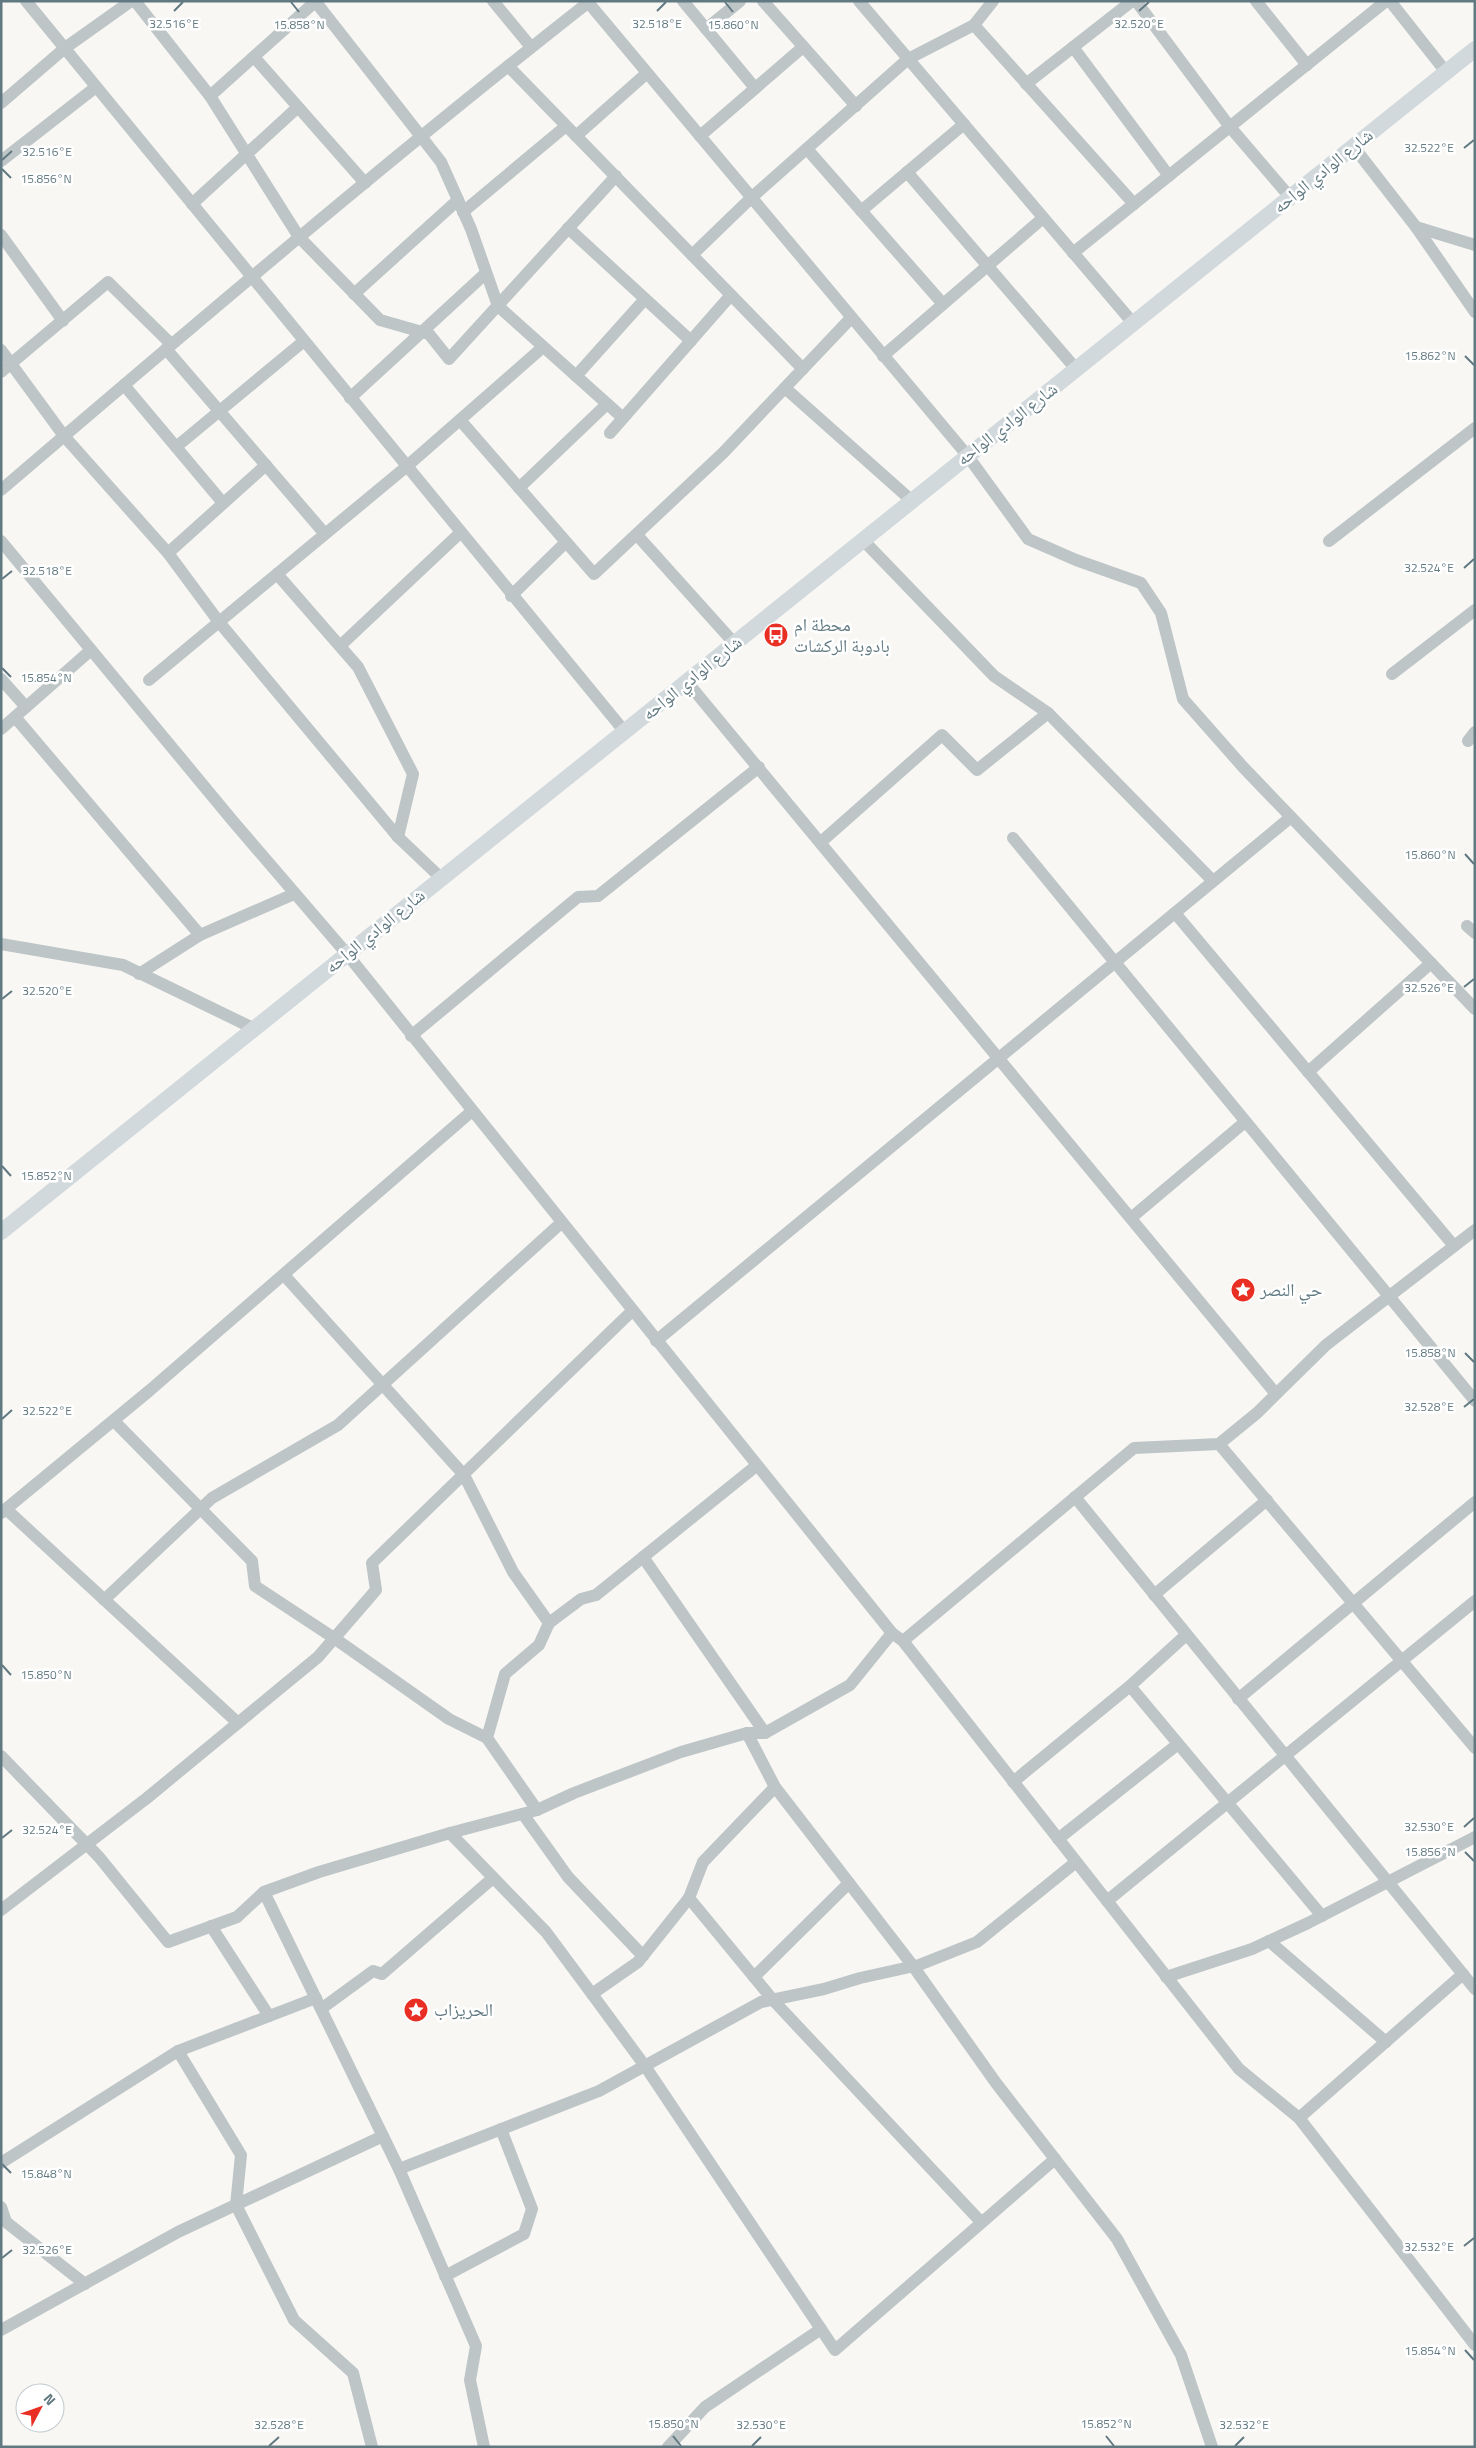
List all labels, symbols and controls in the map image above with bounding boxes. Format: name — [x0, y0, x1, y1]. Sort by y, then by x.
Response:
text: 32.516°E — [149, 14, 199, 33]
text: 32.518°E — [632, 14, 682, 33]
text: 32.520°E — [1114, 14, 1164, 33]
text: 15.858°N — [273, 15, 325, 34]
text: 15.860°N — [707, 15, 759, 34]
street label: شارع الوادي الواحه — [1267, 122, 1380, 221]
text: 32.522°E — [1404, 138, 1454, 157]
text: 32.516°E — [22, 142, 72, 161]
text: 15.856°N — [20, 169, 72, 188]
text: 15.862°N — [1404, 346, 1456, 365]
street label: شارع الوادي الواحه — [950, 375, 1064, 473]
text: 32.524°E — [1404, 558, 1454, 577]
text: 32.518°E — [22, 561, 72, 580]
place label: محطة ام بادوبة الركشات — [794, 611, 890, 659]
bus stop icon: محطة ام بادوبة الركشات — [763, 622, 789, 648]
street label: شارع الوادي الواحه — [636, 629, 749, 728]
text: 15.854°N — [20, 668, 72, 687]
text: 15.860°N — [1404, 845, 1456, 864]
street label: شارع الوادي الواحه — [319, 882, 432, 981]
text: 32.526°E — [1404, 978, 1454, 997]
text: 32.520°E — [22, 981, 72, 1000]
text: 15.852°N — [20, 1166, 72, 1185]
place label: حي النصر — [1259, 1276, 1322, 1305]
place icon: حي النصر — [1230, 1277, 1256, 1303]
text: 15.858°N — [1404, 1343, 1456, 1362]
text: 32.528°E — [1404, 1397, 1454, 1416]
text: 32.522°E — [22, 1401, 72, 1420]
text: 15.850°N — [20, 1665, 72, 1684]
text: 32.530°E — [1404, 1817, 1454, 1836]
text: 32.524°E — [22, 1820, 72, 1839]
text: 15.856°N — [1404, 1842, 1456, 1861]
place label: الحريزاب — [434, 1996, 493, 2023]
place icon: الحريزاب — [403, 1997, 429, 2023]
text: 15.848°N — [20, 2164, 72, 2183]
text: 32.532°E — [1404, 2237, 1454, 2256]
text: 32.526°E — [22, 2240, 72, 2259]
text: 15.854°N — [1404, 2341, 1456, 2360]
north arrow — [15, 2383, 65, 2433]
text: N — [39, 2389, 61, 2410]
text: 15.850°N — [647, 2414, 699, 2433]
text: 15.852°N — [1080, 2414, 1132, 2433]
text: 32.528°E — [254, 2415, 304, 2434]
text: 32.530°E — [736, 2415, 786, 2434]
text: 32.532°E — [1219, 2415, 1269, 2434]

